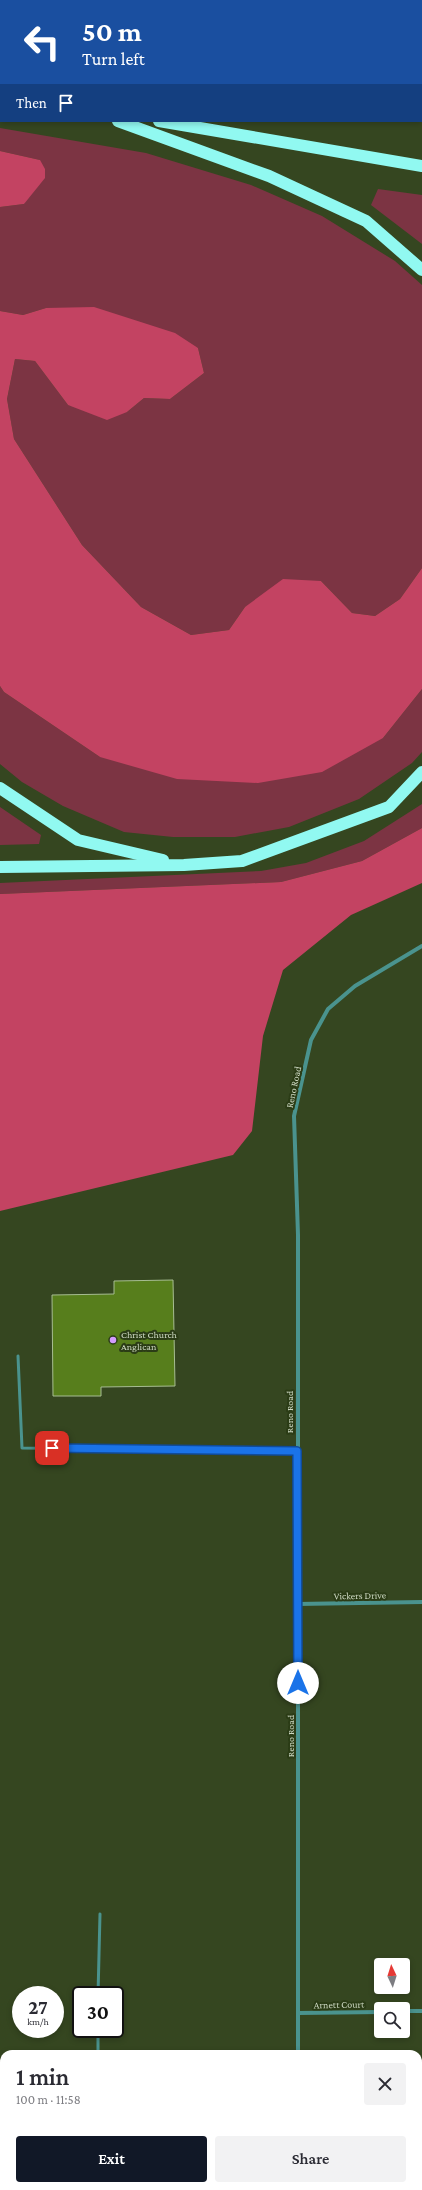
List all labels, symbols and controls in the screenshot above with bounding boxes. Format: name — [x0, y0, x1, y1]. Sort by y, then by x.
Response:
icon: left — [16, 16, 68, 68]
text: 50 m — [82, 16, 142, 47]
text: Turn left — [82, 49, 145, 69]
icon: arrive — [55, 92, 77, 114]
text: Then — [16, 95, 47, 111]
street label: Reno Road — [284, 1065, 303, 1109]
place label: Christ Church Anglican — [121, 1329, 178, 1352]
marker: Christ Church Anglican — [108, 1335, 118, 1345]
street label: Reno Road — [284, 1390, 295, 1433]
pin — [35, 1431, 69, 1465]
icon: arrive — [41, 1437, 63, 1459]
street label: Vickers Drive — [334, 1590, 387, 1601]
position arrow — [277, 1662, 319, 1704]
street label: Reno Road — [285, 1714, 296, 1757]
north arrow — [374, 1958, 410, 1994]
map controls — [374, 1958, 410, 2038]
speed limit sign: 30 — [72, 1986, 124, 2038]
text: 27 — [28, 1996, 48, 2018]
street label: Arnett Court — [314, 1999, 365, 2010]
button: search — [374, 2002, 410, 2038]
text: km/h — [27, 2016, 49, 2027]
text: 1 min — [16, 2063, 69, 2090]
button: close — [364, 2063, 406, 2105]
text: 100 m · 11:58 — [16, 2092, 81, 2107]
button: Exit — [16, 2136, 207, 2182]
button: Share — [215, 2136, 406, 2182]

